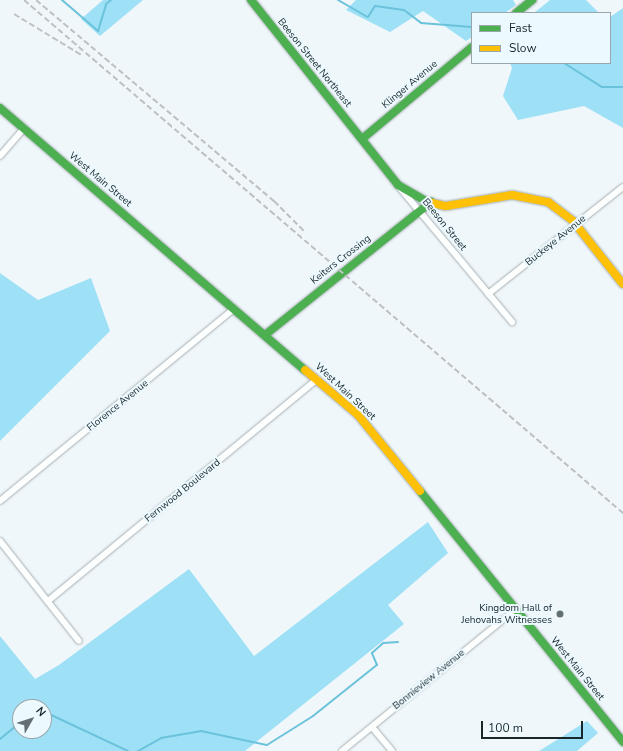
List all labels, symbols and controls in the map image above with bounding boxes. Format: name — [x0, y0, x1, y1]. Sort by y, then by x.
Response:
legend — [471, 12, 611, 64]
street label: Beeson Street Northeast — [274, 16, 354, 110]
text: Fast — [509, 20, 532, 36]
text: Slow — [509, 40, 537, 56]
street label: Klinger Avenue — [380, 58, 440, 112]
street label: West Main Street — [66, 150, 134, 210]
street label: Beeson Street — [419, 197, 469, 253]
street label: Buckeye Avenue — [523, 213, 589, 269]
street label: Keiters Crossing — [309, 233, 373, 287]
street label: West Main Street — [312, 361, 378, 423]
street label: Florence Avenue — [85, 378, 151, 434]
street label: Fernwood Boulevard — [143, 457, 223, 525]
place label: Kingdom Hall of Jehovahs Witnesses — [461, 602, 552, 626]
marker: Kingdom Hall of Jehovahs Witnesses — [555, 609, 565, 619]
street label: West Main Street — [548, 635, 606, 703]
street label: Bonnieview Avenue — [391, 647, 467, 713]
north arrow — [12, 699, 52, 739]
text: N — [33, 704, 49, 720]
scale bar — [483, 713, 585, 739]
text: 100 m — [488, 720, 523, 736]

